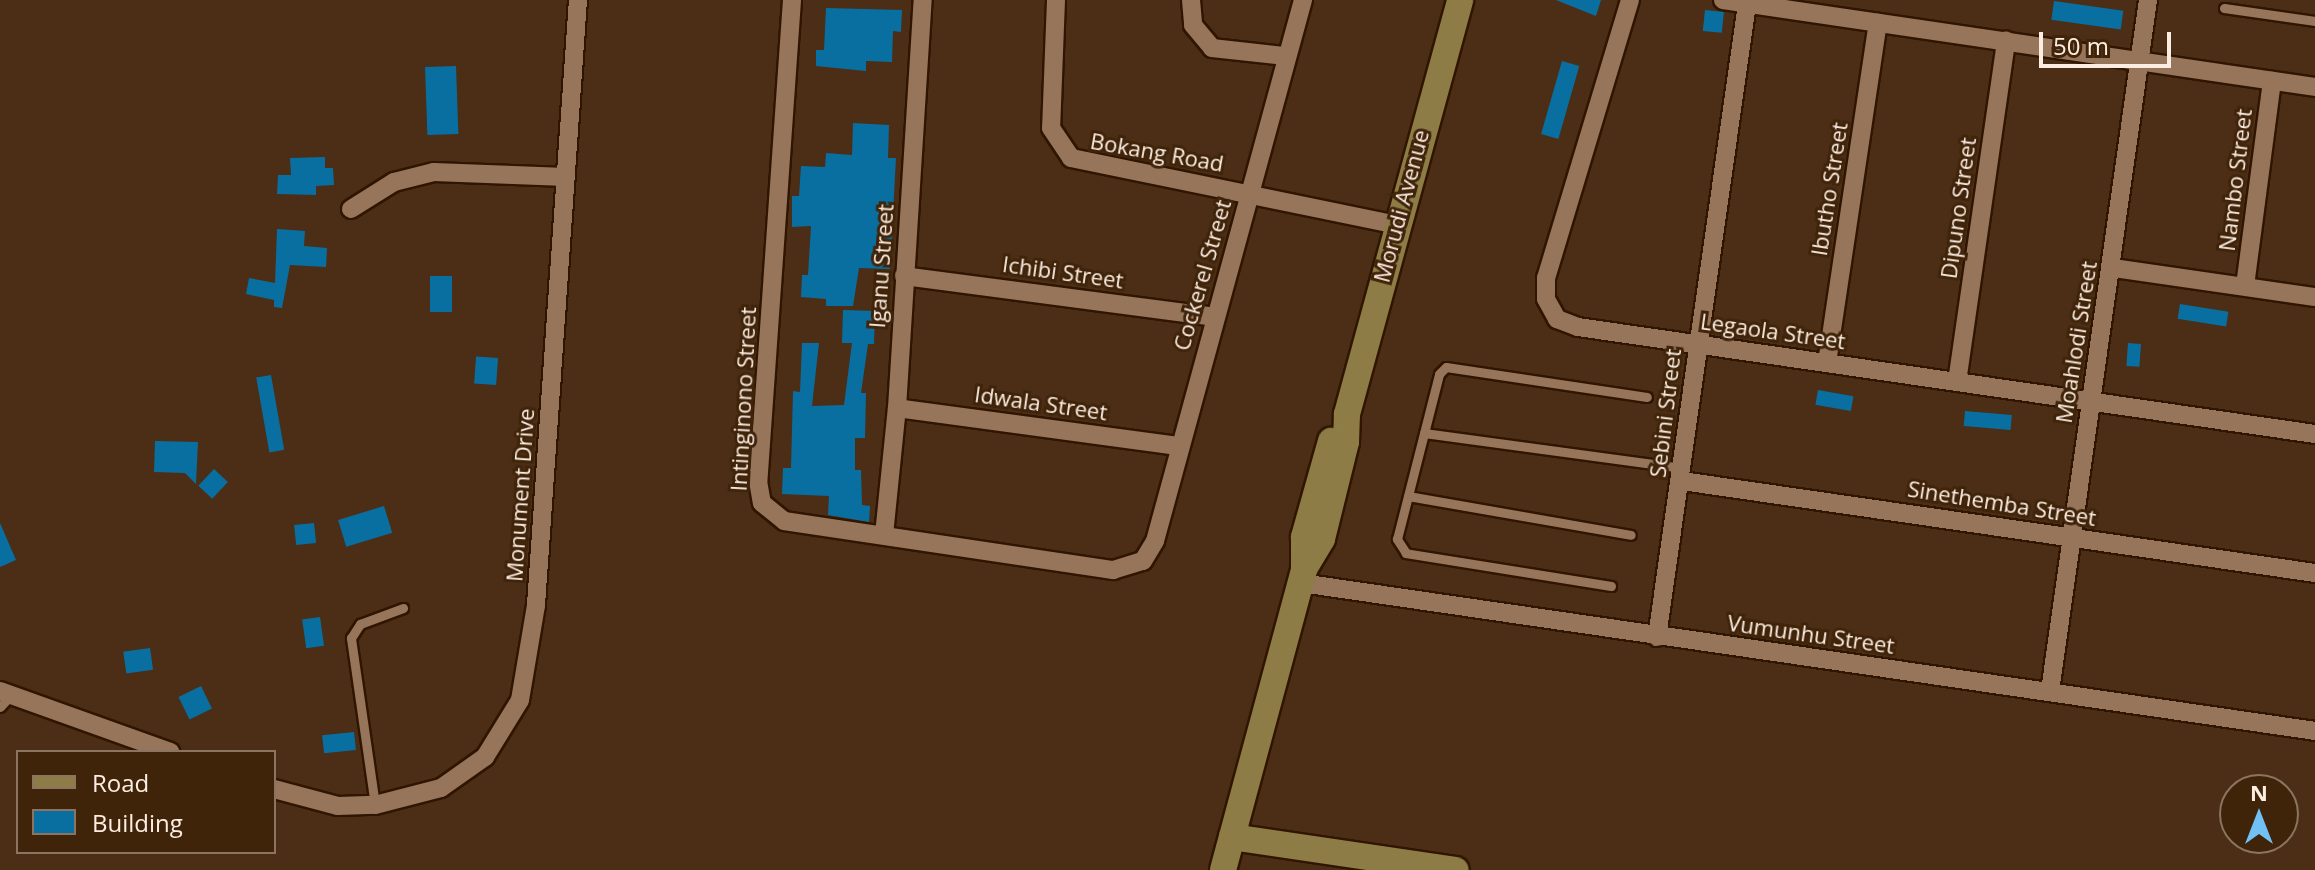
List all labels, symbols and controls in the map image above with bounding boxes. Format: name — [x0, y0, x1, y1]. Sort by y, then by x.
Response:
scale bar — [2043, 16, 2175, 66]
text: 50 m — [2053, 29, 2109, 62]
street label: Nambo Street — [2213, 107, 2257, 253]
street label: Ibutho Street — [1805, 120, 1853, 258]
street label: Bokang Road — [1088, 127, 1226, 177]
street label: Morudi Avenue — [1368, 127, 1434, 285]
street label: Dipuno Street — [1935, 136, 1981, 280]
street label: Cockerel Street — [1168, 197, 1236, 353]
street label: Iganu Street — [863, 203, 899, 329]
street label: Ichibi Street — [1001, 250, 1125, 294]
street label: Moahlodi Street — [2050, 259, 2102, 425]
street label: Intinginono Street — [725, 306, 761, 492]
street label: Legaola Street — [1699, 308, 1847, 354]
street label: Sebini Street — [1644, 347, 1686, 479]
street label: Idwala Street — [973, 381, 1109, 425]
street label: Monument Drive — [501, 407, 539, 583]
street label: Sinethemba Street — [1906, 475, 2098, 531]
street label: Vumunhu Street — [1726, 609, 1896, 659]
legend — [16, 750, 276, 854]
text: Road — [92, 766, 149, 799]
north arrow — [2219, 774, 2299, 854]
text: N — [2250, 777, 2268, 807]
text: Building — [92, 806, 183, 839]

